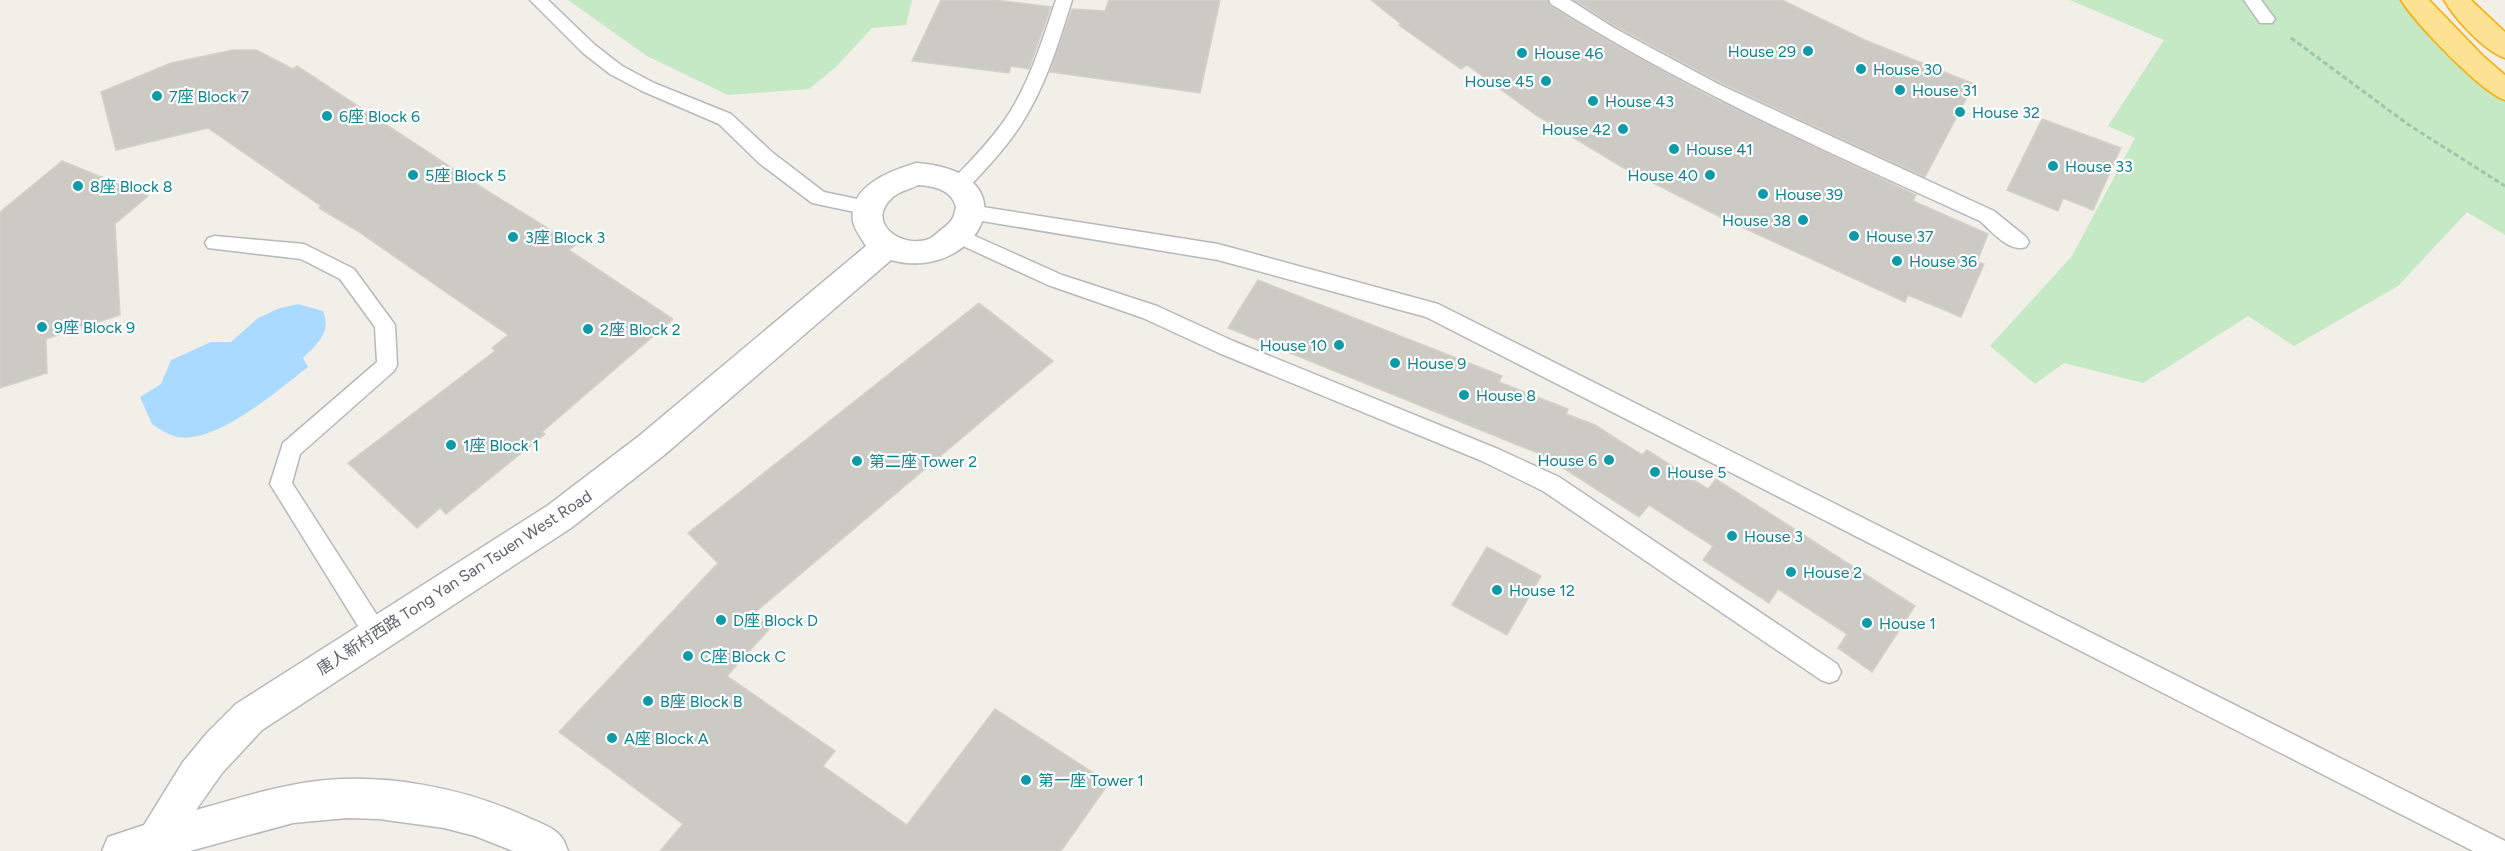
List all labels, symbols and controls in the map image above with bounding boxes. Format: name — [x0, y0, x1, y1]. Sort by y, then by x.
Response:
place label: House 29 — [1728, 42, 1796, 61]
place label: House 46 — [1534, 44, 1603, 63]
marker: House 29 — [1801, 44, 1815, 58]
marker: House 46 — [1515, 46, 1529, 60]
place label: House 30 — [1873, 60, 1942, 79]
marker: House 30 — [1854, 62, 1868, 76]
place label: House 45 — [1464, 72, 1534, 91]
marker: House 45 — [1539, 74, 1553, 88]
place label: House 31 — [1912, 81, 1978, 100]
marker: House 31 — [1893, 83, 1907, 97]
place label: 7座 Block 7 — [169, 87, 249, 106]
marker: 7座 Block 7 — [150, 89, 164, 103]
place label: House 43 — [1605, 92, 1674, 111]
marker: House 43 — [1586, 94, 1600, 108]
place label: House 32 — [1972, 103, 2040, 122]
marker: House 32 — [1953, 105, 1967, 119]
place label: 6座 Block 6 — [339, 107, 420, 126]
marker: 6座 Block 6 — [320, 109, 334, 123]
place label: House 42 — [1542, 120, 1611, 139]
marker: House 42 — [1616, 122, 1630, 136]
place label: House 41 — [1686, 140, 1753, 159]
marker: House 41 — [1667, 142, 1681, 156]
place label: House 33 — [2065, 157, 2133, 176]
marker: House 33 — [2046, 159, 2060, 173]
place label: 5座 Block 5 — [425, 166, 506, 185]
place label: House 40 — [1627, 166, 1698, 185]
marker: 5座 Block 5 — [406, 168, 420, 182]
marker: House 40 — [1703, 168, 1717, 182]
place label: 8座 Block 8 — [90, 177, 173, 196]
marker: 8座 Block 8 — [71, 179, 85, 193]
place label: House 39 — [1775, 185, 1843, 204]
marker: House 39 — [1756, 187, 1770, 201]
place label: House 38 — [1722, 211, 1791, 230]
marker: House 38 — [1796, 213, 1810, 227]
place label: House 37 — [1866, 227, 1934, 246]
place label: 3座 Block 3 — [525, 228, 605, 247]
marker: House 37 — [1847, 229, 1861, 243]
marker: 3座 Block 3 — [506, 230, 520, 244]
place label: House 36 — [1909, 252, 1977, 271]
marker: House 36 — [1890, 254, 1904, 268]
place label: 9座 Block 9 — [54, 318, 135, 337]
marker: 9座 Block 9 — [35, 320, 49, 334]
place label: 2座 Block 2 — [600, 320, 681, 339]
marker: 2座 Block 2 — [581, 322, 595, 336]
place label: House 10 — [1260, 336, 1327, 355]
marker: House 10 — [1332, 338, 1346, 352]
place label: House 9 — [1407, 354, 1466, 373]
marker: House 9 — [1388, 356, 1402, 370]
place label: House 8 — [1476, 386, 1536, 405]
marker: House 8 — [1457, 388, 1471, 402]
place label: 1座 Block 1 — [463, 436, 539, 455]
marker: 1座 Block 1 — [444, 438, 458, 452]
place label: House 6 — [1538, 451, 1597, 470]
place label: 第二座 Tower 2 — [869, 452, 977, 471]
marker: House 6 — [1602, 453, 1616, 467]
marker: 第二座 Tower 2 — [850, 454, 864, 468]
place label: House 5 — [1667, 463, 1727, 482]
marker: House 5 — [1648, 465, 1662, 479]
street label: 唐人新村西路 Tong Yan San Tsuen West Road — [313, 486, 595, 679]
place label: House 3 — [1744, 527, 1803, 546]
marker: House 3 — [1725, 529, 1739, 543]
place label: House 2 — [1803, 563, 1862, 582]
marker: House 2 — [1784, 565, 1798, 579]
place label: House 12 — [1509, 581, 1575, 600]
marker: House 12 — [1490, 583, 1504, 597]
place label: D座 Block D — [733, 611, 818, 630]
marker: D座 Block D — [714, 613, 728, 627]
place label: House 1 — [1879, 614, 1936, 633]
marker: House 1 — [1860, 616, 1874, 630]
place label: C座 Block C — [700, 647, 786, 666]
marker: C座 Block C — [681, 649, 695, 663]
place label: B座 Block B — [660, 692, 743, 711]
marker: B座 Block B — [641, 694, 655, 708]
place label: A座 Block A — [624, 729, 709, 748]
marker: A座 Block A — [605, 731, 619, 745]
place label: 第一座 Tower 1 — [1038, 771, 1144, 790]
marker: 第一座 Tower 1 — [1019, 773, 1033, 787]

